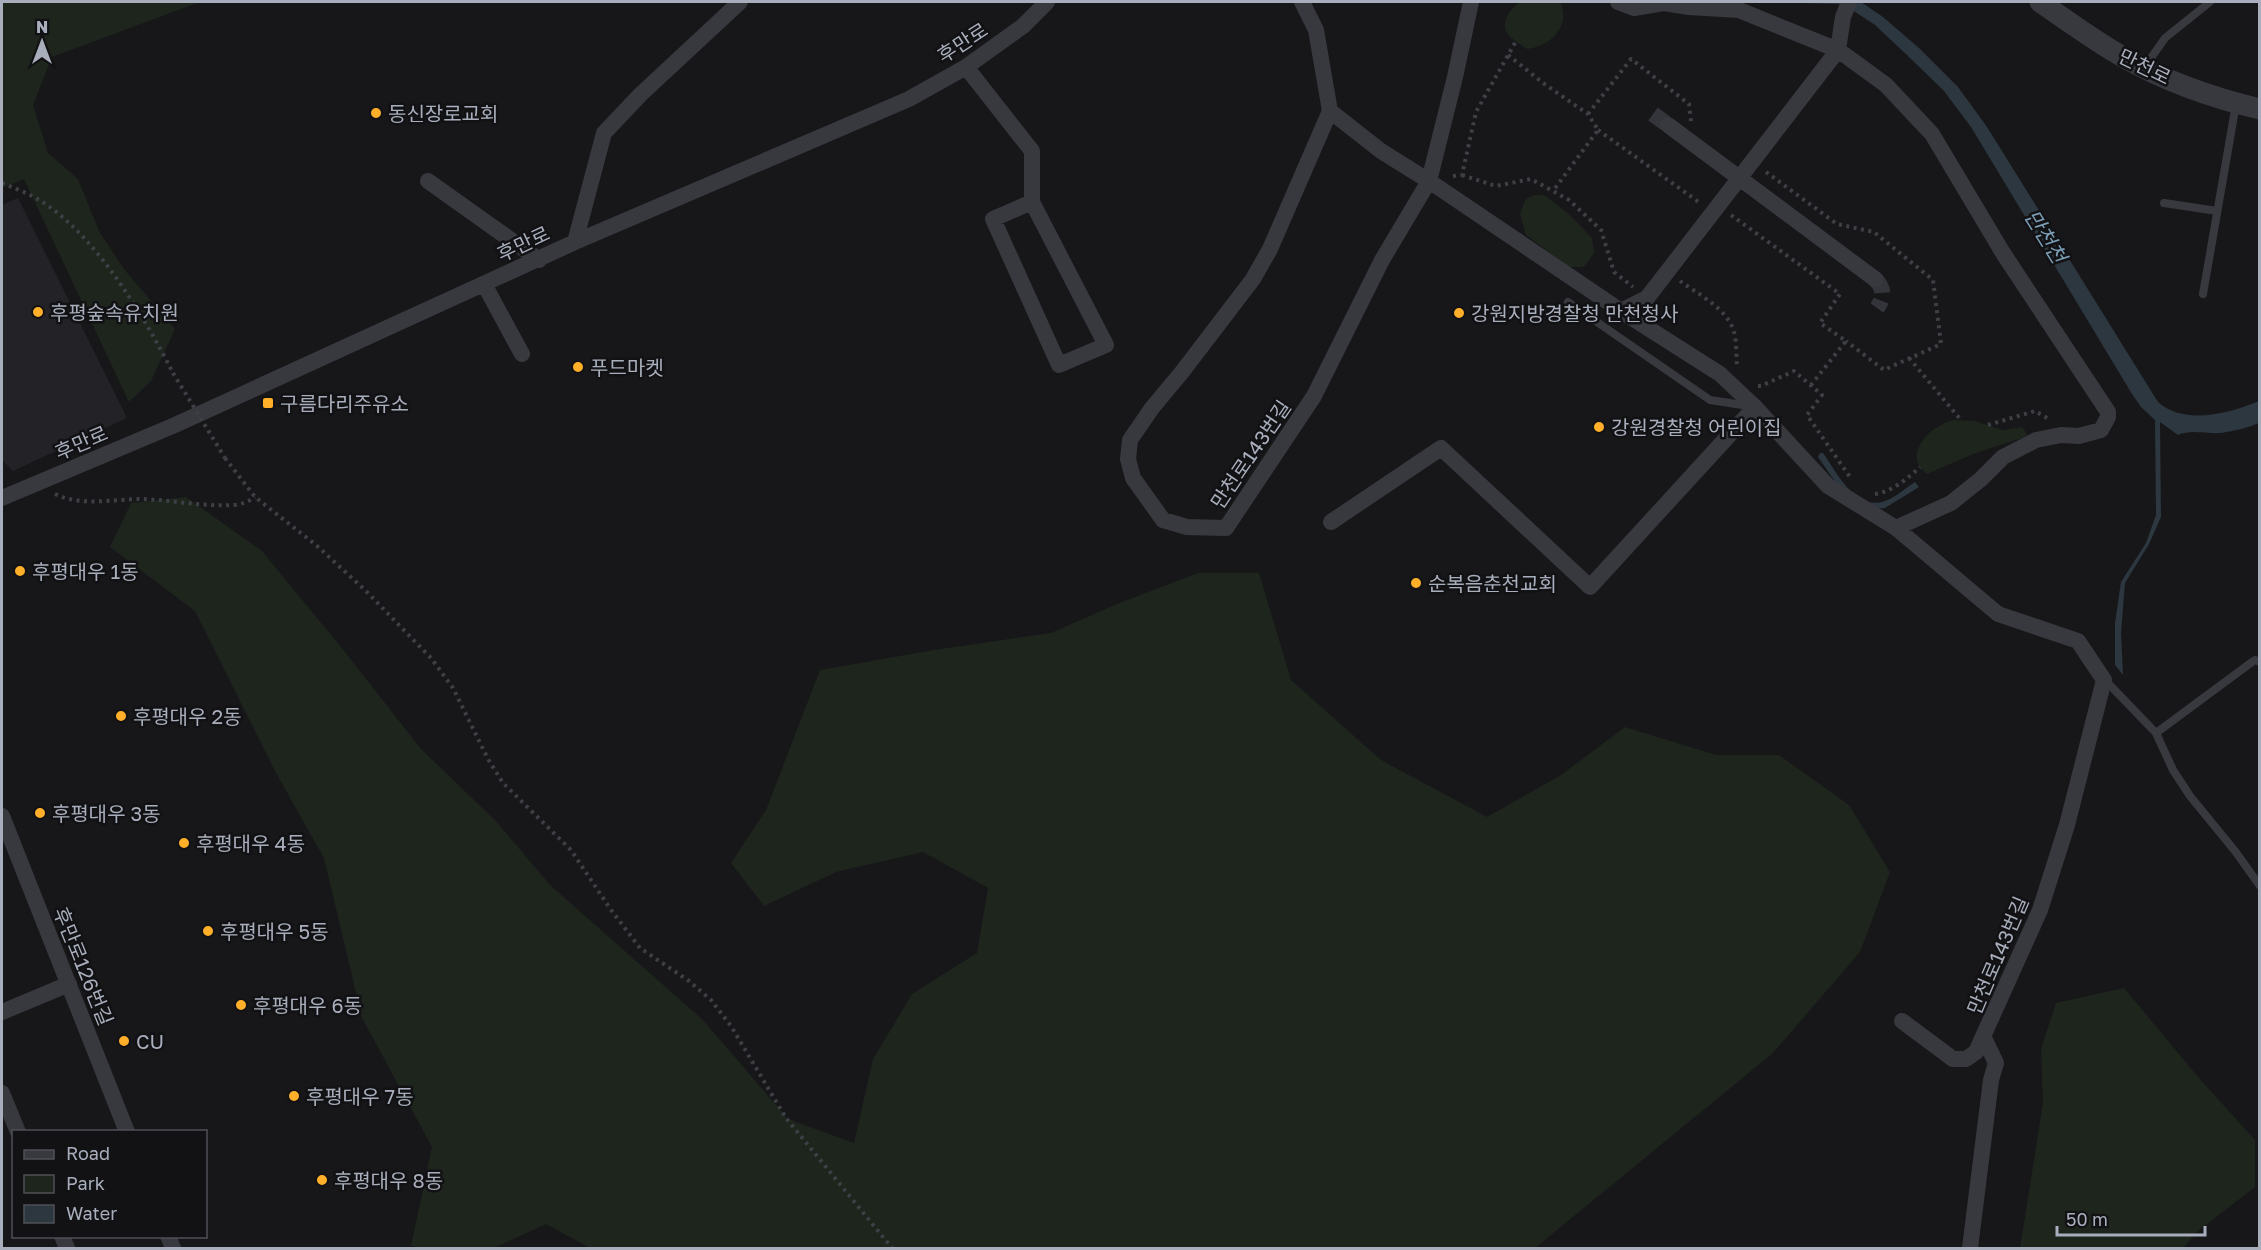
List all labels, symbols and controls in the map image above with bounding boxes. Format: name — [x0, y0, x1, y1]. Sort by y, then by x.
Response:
north arrow — [12, 12, 72, 72]
text: N — [36, 17, 48, 37]
street label: 후만로 — [932, 17, 992, 67]
street label: 만천로 — [2115, 43, 2175, 89]
place label: 동신장로교회 — [388, 101, 498, 125]
marker: 동신장로교회 — [369, 106, 383, 120]
water label: 만천천 — [2020, 205, 2074, 270]
street label: 후만로 — [493, 220, 553, 266]
place label: 후평숲속유치원 — [50, 300, 179, 324]
place label: 강원지방경찰청 만천청사 — [1471, 301, 1678, 325]
marker: 후평숲속유치원 — [31, 305, 45, 319]
marker: 강원지방경찰청 만천청사 — [1452, 306, 1466, 320]
place label: 푸드마켓 — [590, 355, 664, 379]
marker: 푸드마켓 — [571, 360, 585, 374]
place label: 구름다리주유소 — [280, 391, 409, 415]
street label: 만천로143번길 — [1205, 395, 1295, 513]
marker: 구름다리주유소 — [261, 396, 275, 410]
place label: 강원경찰청 어린이집 — [1611, 415, 1782, 439]
street label: 후만로 — [51, 420, 111, 464]
marker: 강원경찰청 어린이집 — [1592, 420, 1606, 434]
place label: 후평대우 1동 — [32, 559, 139, 583]
marker: 후평대우 1동 — [13, 564, 27, 578]
place label: 순복음춘천교회 — [1428, 571, 1557, 595]
marker: 순복음춘천교회 — [1409, 576, 1423, 590]
place label: 후평대우 2동 — [133, 704, 242, 728]
marker: 후평대우 2동 — [114, 709, 128, 723]
place label: 후평대우 3동 — [52, 801, 161, 825]
marker: 후평대우 3동 — [33, 806, 47, 820]
place label: 후평대우 4동 — [196, 831, 305, 855]
marker: 후평대우 4동 — [177, 836, 191, 850]
street label: 만천로143번길 — [1961, 892, 2033, 1018]
street label: 후만로126번길 — [49, 903, 119, 1029]
place label: 후평대우 5동 — [220, 919, 329, 943]
marker: 후평대우 5동 — [201, 924, 215, 938]
place label: 후평대우 6동 — [253, 993, 362, 1017]
marker: 후평대우 6동 — [234, 998, 248, 1012]
place label: CU — [136, 1029, 164, 1053]
marker: CU — [117, 1034, 131, 1048]
place label: 후평대우 7동 — [306, 1084, 414, 1108]
marker: 후평대우 7동 — [287, 1089, 301, 1103]
legend — [12, 1130, 207, 1238]
text: Road — [66, 1142, 110, 1164]
place label: 후평대우 8동 — [334, 1168, 443, 1192]
text: Park — [66, 1172, 105, 1194]
marker: 후평대우 8동 — [315, 1173, 329, 1187]
scale bar — [2057, 1199, 2206, 1237]
text: Water — [66, 1202, 117, 1224]
text: 50 m — [2066, 1208, 2108, 1230]

